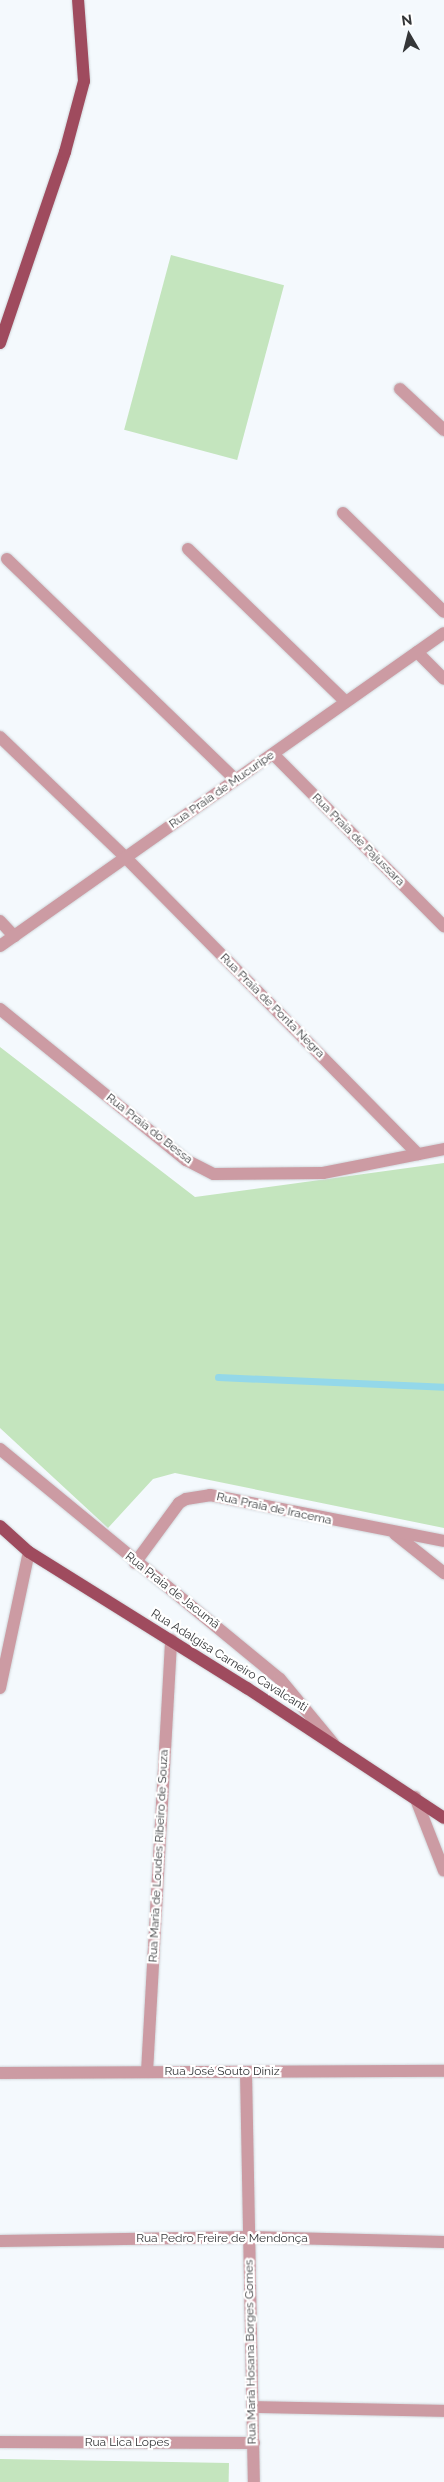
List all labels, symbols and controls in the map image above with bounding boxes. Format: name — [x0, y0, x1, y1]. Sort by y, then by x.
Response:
north arrow — [384, 10, 434, 60]
text: N — [401, 11, 413, 29]
street label: Rua Praia de Mucuripe — [167, 748, 277, 832]
street label: Rua Praia de Pajussara — [309, 791, 407, 889]
street label: Rua Praia de Ponta Negra — [217, 951, 327, 1061]
street label: Rua Praia do Bessa — [103, 1091, 195, 1167]
street label: Rua Praia de Iracema — [215, 1490, 333, 1528]
street label: Rua Praia de Jacumã — [122, 1550, 222, 1632]
street label: Rua Adalgisa Carneiro Cavalcanti — [148, 1607, 310, 1715]
street label: Rua Maria de Loudes Ribeiro de Souza — [146, 1749, 172, 1963]
street label: Rua José Souto Diniz — [164, 2065, 280, 2079]
street label: Rua Pedro Freire de Mendonça — [136, 2232, 308, 2246]
street label: Rua Maria Hosana Borges Gomes — [242, 2259, 260, 2445]
street label: Rua Lica Lopes — [85, 2436, 169, 2450]

